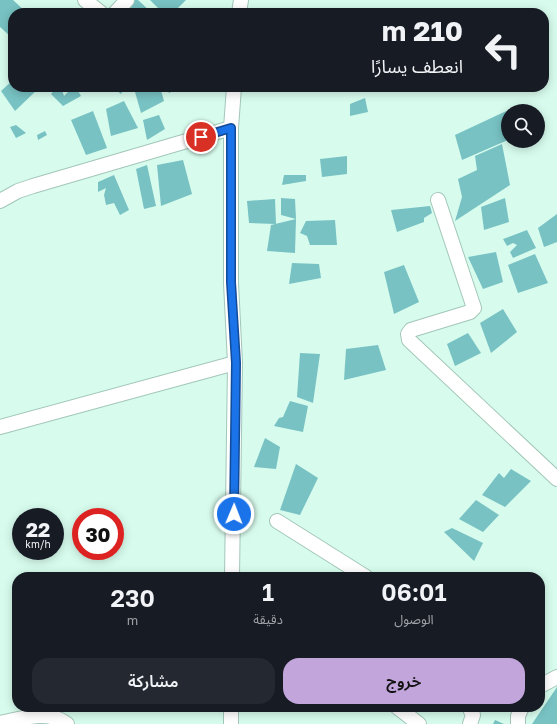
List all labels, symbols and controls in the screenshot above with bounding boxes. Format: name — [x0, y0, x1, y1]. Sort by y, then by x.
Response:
text: 210 m — [382, 14, 463, 47]
icon: left — [477, 24, 529, 76]
text: انعطف يسارًا — [371, 55, 463, 77]
map controls — [501, 104, 545, 148]
button: search — [501, 104, 545, 148]
pin — [184, 120, 218, 154]
icon: arrive — [190, 126, 212, 148]
position arrow — [213, 493, 255, 535]
speed limit sign: 30 — [72, 508, 124, 560]
text: 22 — [26, 517, 50, 541]
text: km/h — [25, 538, 51, 550]
text: 1 — [262, 577, 274, 606]
text: 06:01 — [381, 577, 447, 606]
text: 230 — [111, 583, 155, 612]
text: دقيقة — [253, 611, 283, 627]
text: الوصول — [394, 611, 434, 627]
text: m — [127, 612, 138, 628]
button: مشاركة — [32, 658, 275, 704]
button: خروج — [283, 658, 525, 704]

